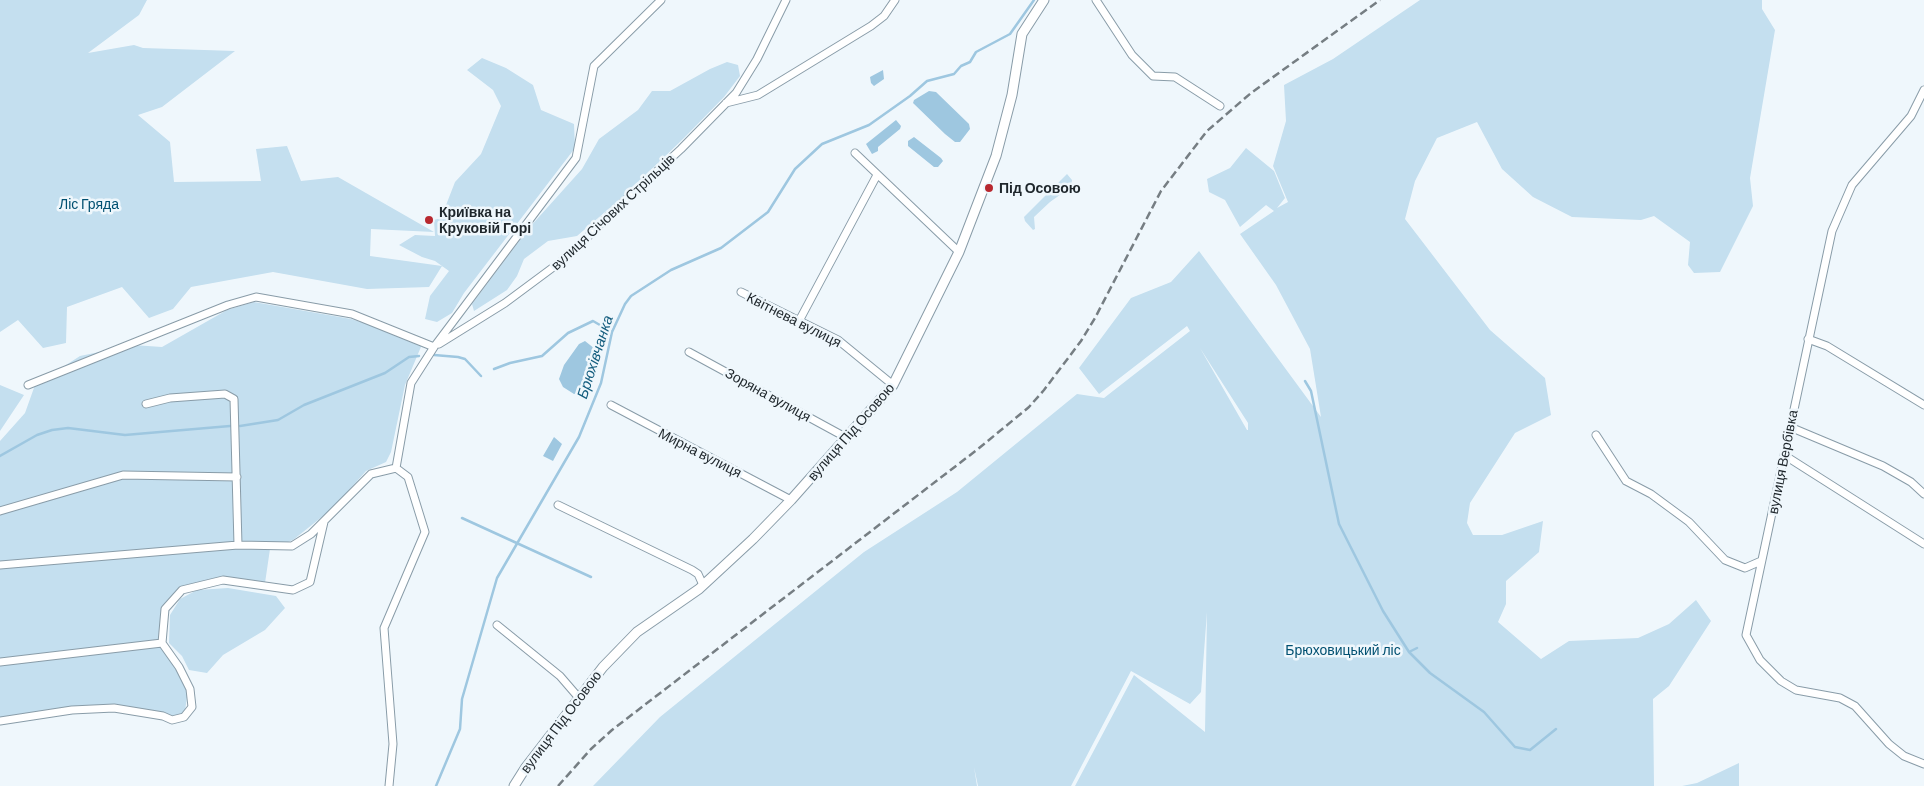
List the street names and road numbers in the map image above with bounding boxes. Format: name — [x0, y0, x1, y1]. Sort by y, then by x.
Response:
street label: вулиця Січових Стрільців — [548, 150, 678, 274]
street label: Квітнева вулиця — [744, 289, 844, 351]
street label: Зоряна вулиця — [722, 365, 814, 425]
street label: вулиця Під Осовою — [804, 380, 898, 484]
street label: вулиця Вербівка — [1765, 408, 1801, 516]
street label: Мирна вулиця — [656, 425, 744, 481]
street label: вулиця Під Осовою — [517, 668, 605, 776]

